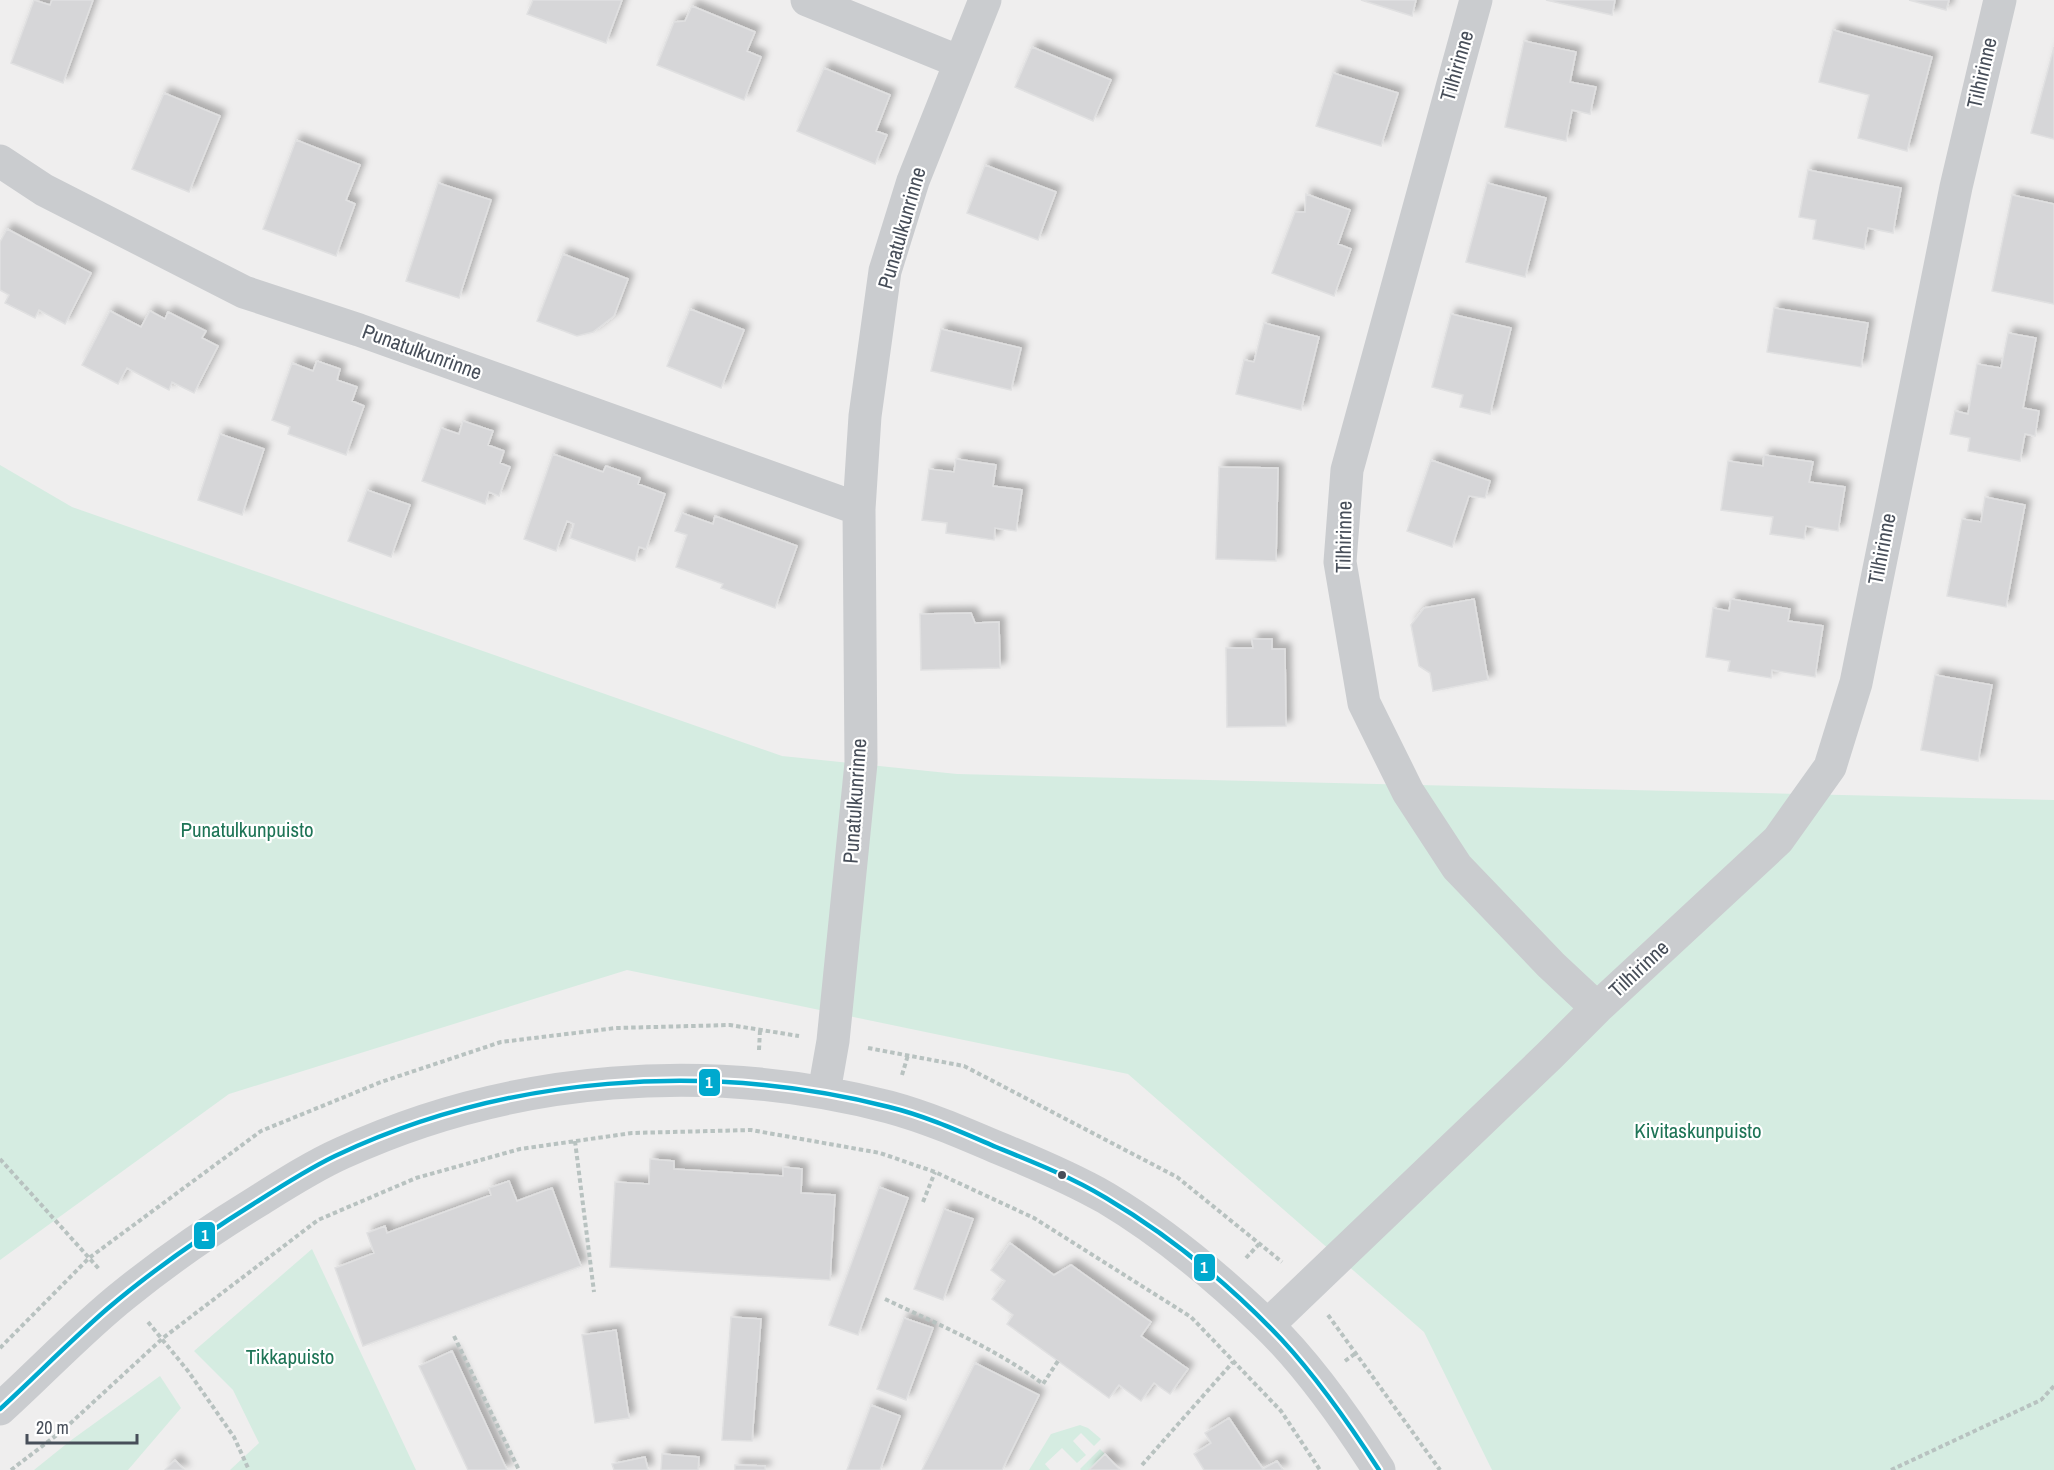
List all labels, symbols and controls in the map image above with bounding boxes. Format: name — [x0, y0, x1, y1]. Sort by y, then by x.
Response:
street label: Tilhirinne — [1433, 27, 1480, 105]
street label: Tilhirinne — [1959, 34, 2004, 111]
street label: Punatulkunrinne — [870, 164, 933, 292]
street label: Punatulkunrinne — [358, 316, 486, 387]
street label: Tilhirinne — [1328, 501, 1359, 573]
street label: Tilhirinne — [1860, 511, 1903, 587]
street label: Punatulkunrinne — [836, 737, 873, 865]
park label: Punatulkunpuisto — [180, 815, 314, 844]
street label: Tilhirinne — [1602, 933, 1675, 1004]
line badge: 1 — [698, 1068, 721, 1097]
text: 1 — [705, 1071, 713, 1093]
park label: Kivitaskunpuisto — [1634, 1116, 1762, 1145]
unlabelled marker — [1056, 1169, 1068, 1181]
line badge: 1 — [193, 1221, 216, 1250]
text: 1 — [201, 1224, 209, 1246]
line badge: 1 — [1193, 1253, 1216, 1282]
text: 1 — [1200, 1256, 1208, 1278]
park label: Tikkapuisto — [246, 1342, 334, 1371]
scale bar — [27, 1407, 136, 1445]
text: 20 m — [36, 1415, 69, 1440]

